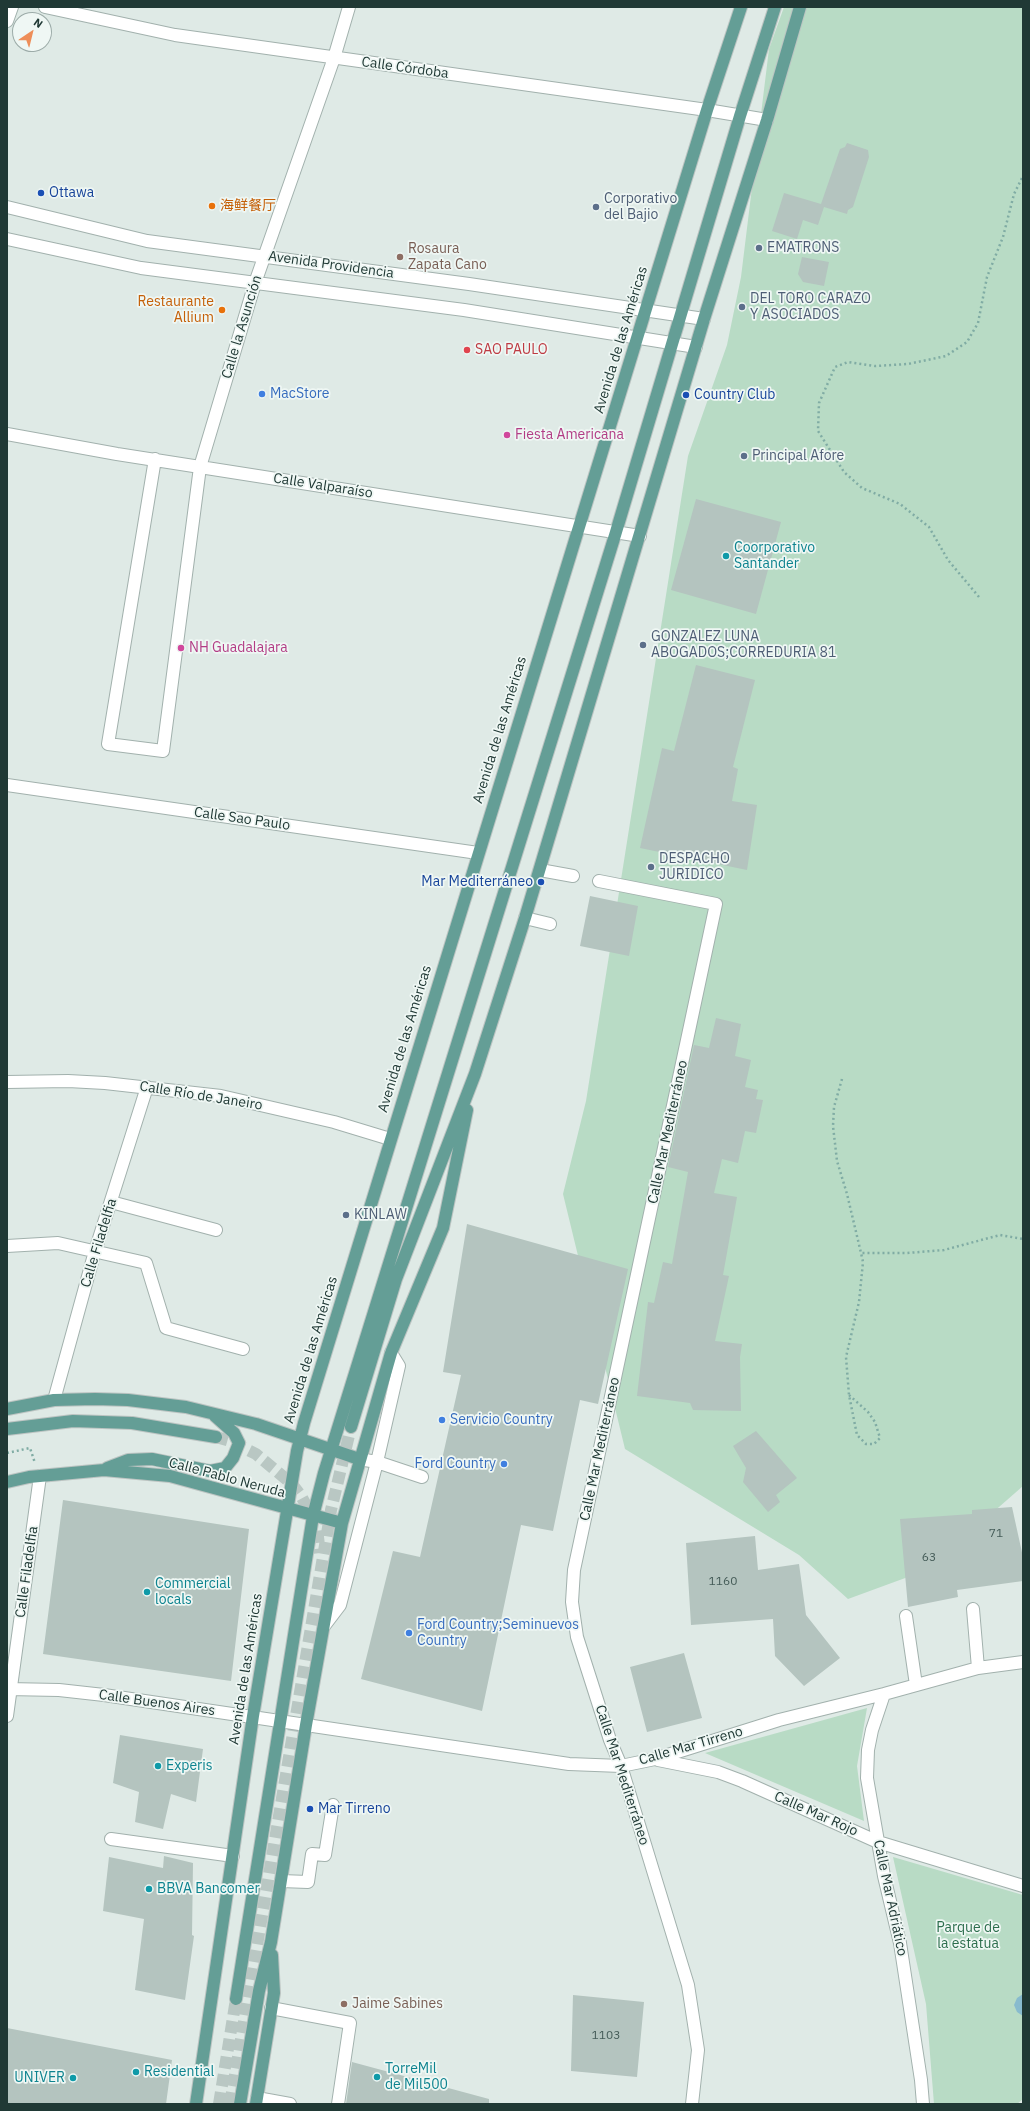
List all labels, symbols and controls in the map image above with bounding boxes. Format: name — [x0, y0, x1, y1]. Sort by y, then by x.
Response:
north arrow — [12, 12, 52, 52]
text: N — [31, 15, 46, 31]
street label: Calle Córdoba — [360, 54, 450, 82]
place label: Ottawa — [49, 185, 94, 201]
marker: Ottawa — [36, 188, 46, 198]
place label: Corporativo del Bajio — [604, 191, 677, 224]
place label: 海鲜餐厅 — [220, 198, 276, 214]
marker: 海鲜餐厅 — [207, 201, 217, 211]
marker: Corporativo del Bajio — [591, 202, 601, 212]
place label: EMATRONS — [767, 240, 839, 256]
place label: Rosaura Zapata Cano — [408, 241, 487, 274]
marker: EMATRONS — [754, 243, 764, 253]
street label: Avenida Providencia — [267, 248, 395, 282]
marker: Rosaura Zapata Cano — [395, 252, 405, 262]
street label: Avenida de las Américas — [591, 264, 651, 416]
street label: Calle la Asunción — [218, 273, 266, 381]
place label: DEL TORO CARAZO Y ASOCIADOS — [750, 291, 871, 324]
place label: Restaurante Allium — [137, 294, 214, 326]
marker: DEL TORO CARAZO Y ASOCIADOS — [737, 302, 747, 312]
marker: Restaurante Allium — [217, 305, 227, 315]
place label: SAO PAULO — [475, 342, 548, 358]
marker: SAO PAULO — [462, 345, 472, 355]
place label: MacStore — [270, 386, 330, 402]
place label: Country Club — [694, 387, 775, 403]
marker: MacStore — [257, 389, 267, 399]
marker: Country Club — [681, 390, 691, 400]
place label: Fiesta Americana — [515, 427, 624, 443]
marker: Fiesta Americana — [502, 430, 512, 440]
place label: Principal Afore — [752, 448, 844, 464]
marker: Principal Afore — [739, 451, 749, 461]
street label: Calle Valparaíso — [272, 470, 374, 502]
place label: Coorporativo Santander — [734, 540, 815, 572]
marker: Coorporativo Santander — [721, 551, 731, 561]
place label: GONZALEZ LUNA ABOGADOS;CORREDURIA 81 — [651, 629, 836, 662]
place label: NH Guadalajara — [189, 640, 288, 656]
marker: GONZALEZ LUNA ABOGADOS;CORREDURIA 81 — [638, 640, 648, 650]
marker: NH Guadalajara — [176, 643, 186, 653]
street label: Avenida de las Américas — [470, 654, 530, 806]
street label: Calle Sao Paulo — [193, 804, 291, 834]
place label: DESPACHO JURIDICO — [659, 851, 730, 884]
marker: DESPACHO JURIDICO — [646, 862, 656, 872]
place label: Mar Mediterráneo — [421, 874, 533, 890]
marker: Mar Mediterráneo — [536, 877, 546, 887]
street label: Avenida de las Américas — [375, 963, 435, 1115]
street label: Calle Mar Mediterráneo — [645, 1059, 691, 1205]
street label: Calle Río de Janeiro — [138, 1078, 264, 1114]
street label: Calle Filadelfia — [77, 1196, 121, 1290]
place label: KINLAW — [354, 1207, 407, 1223]
marker: KINLAW — [341, 1210, 351, 1220]
street label: Avenida de las Américas — [281, 1274, 341, 1426]
street label: Calle Mar Mediterráneo — [577, 1376, 623, 1522]
place label: Servicio Country — [450, 1412, 553, 1428]
marker: Servicio Country — [437, 1415, 447, 1425]
street label: Calle Pablo Neruda — [167, 1454, 287, 1502]
place label: Ford Country — [415, 1456, 496, 1472]
marker: Ford Country — [499, 1459, 509, 1469]
street label: Calle Filadelfia — [12, 1525, 42, 1619]
house number: 71 — [989, 1527, 1003, 1541]
house number: 63 — [922, 1551, 936, 1565]
house number: 1160 — [709, 1575, 737, 1589]
place label: Commercial locals — [155, 1576, 231, 1608]
marker: Commercial locals — [142, 1587, 152, 1597]
street label: Avenida de las Américas — [226, 1592, 266, 1746]
place label: Ford Country;Seminuevos Country — [417, 1617, 579, 1650]
marker: Ford Country;Seminuevos Country — [404, 1628, 414, 1638]
street label: Calle Buenos Aires — [98, 1687, 216, 1719]
street label: Calle Mar Mediterráneo — [591, 1703, 653, 1847]
street label: Calle Mar Tirreno — [637, 1723, 745, 1769]
place label: Experis — [166, 1758, 213, 1774]
marker: Experis — [153, 1761, 163, 1771]
street label: Calle Mar Rojo — [772, 1788, 860, 1840]
place label: Mar Tirreno — [318, 1801, 390, 1817]
marker: Mar Tirreno — [305, 1804, 315, 1814]
street label: Calle Mar Adriático — [869, 1838, 911, 1958]
place label: BBVA Bancomer — [157, 1881, 260, 1897]
marker: BBVA Bancomer — [144, 1884, 154, 1894]
park label: Parque de la estatua — [936, 1920, 1000, 1952]
place label: Jaime Sabines — [352, 1996, 443, 2012]
marker: Jaime Sabines — [339, 1999, 349, 2009]
house number: 1103 — [592, 2029, 620, 2043]
place label: TorreMil de Mil500 — [385, 2061, 448, 2094]
place label: Residential — [144, 2064, 214, 2080]
marker: Residential — [131, 2067, 141, 2077]
place label: UNIVER — [14, 2070, 65, 2086]
marker: TorreMil de Mil500 — [372, 2072, 382, 2082]
marker: UNIVER — [68, 2073, 78, 2083]

